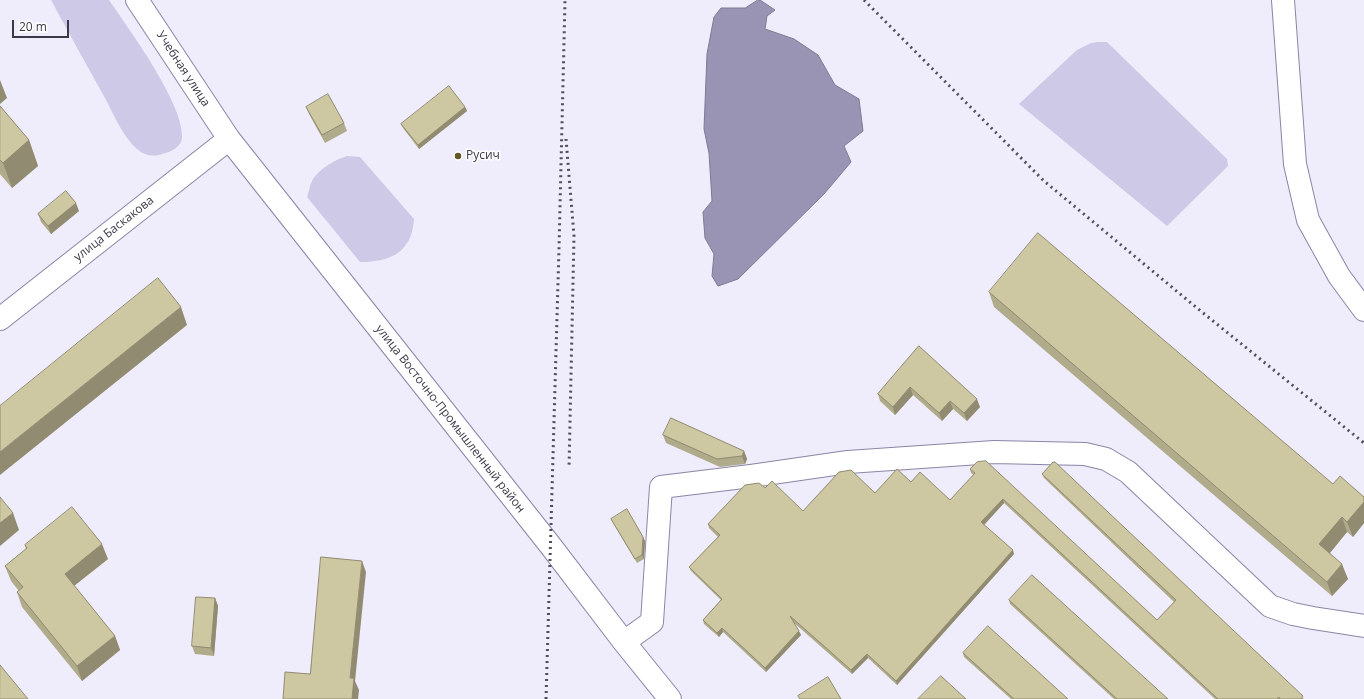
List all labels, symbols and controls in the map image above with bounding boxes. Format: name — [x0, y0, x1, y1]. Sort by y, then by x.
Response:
scale bar — [14, 12, 71, 38]
text: 20 m — [19, 18, 47, 35]
street label: Учебная улица — [153, 28, 213, 110]
place label: Русич — [466, 149, 500, 163]
marker: Русич — [453, 151, 463, 161]
street label: улица Баскакова — [71, 193, 157, 265]
street label: улица Восточно-Промышленный район — [372, 322, 528, 516]

